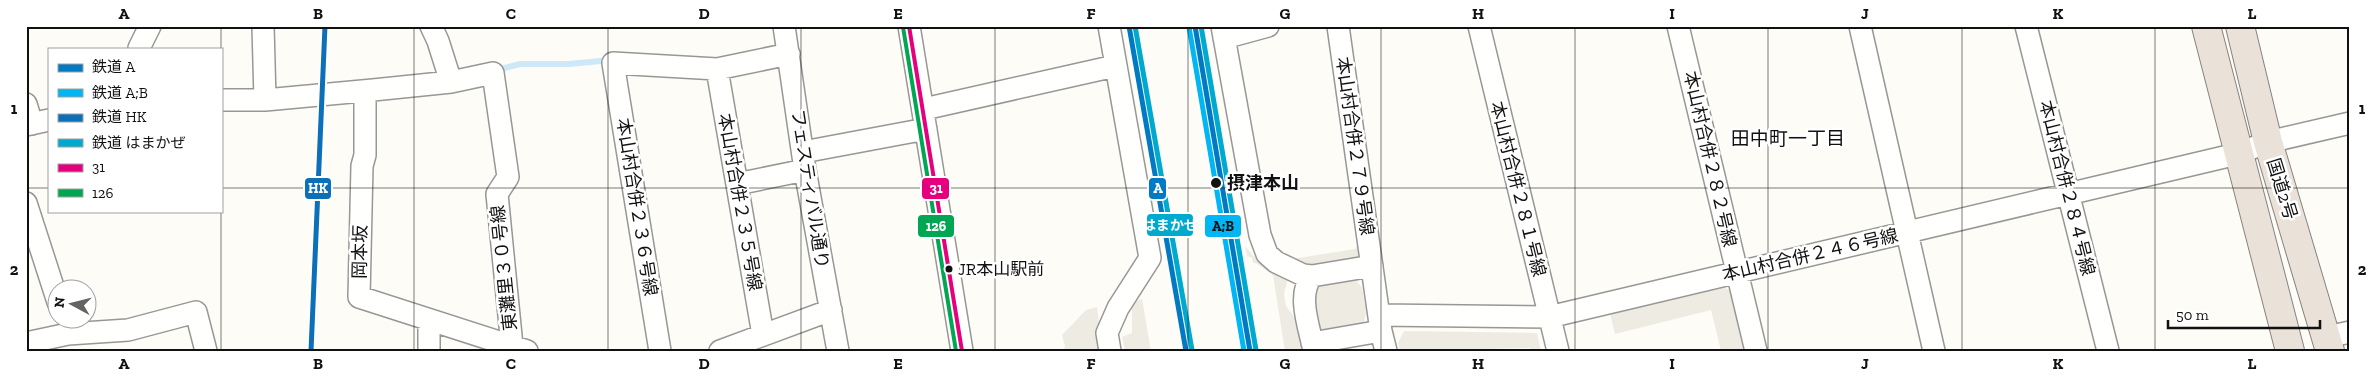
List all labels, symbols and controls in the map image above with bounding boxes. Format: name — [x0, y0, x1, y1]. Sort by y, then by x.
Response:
text: A — [119, 4, 130, 23]
text: B — [313, 4, 323, 23]
text: C — [506, 4, 516, 23]
text: D — [698, 4, 710, 23]
text: E — [893, 4, 903, 23]
text: F — [1086, 4, 1096, 23]
text: G — [1280, 4, 1291, 23]
text: H — [1472, 4, 1484, 23]
text: I — [1669, 4, 1675, 23]
text: J — [1861, 4, 1869, 23]
text: K — [2053, 4, 2064, 23]
text: L — [2248, 4, 2257, 23]
legend — [48, 48, 222, 212]
street label: 本山村合併２７９号線 — [1332, 55, 1378, 237]
text: 鉄道 A — [92, 58, 135, 76]
street label: 本山村合併２８２号線 — [1679, 69, 1741, 249]
text: 鉄道 A;B — [92, 84, 148, 102]
street label: 本山村合併２８４号線 — [2035, 98, 2099, 278]
text: 1 — [11, 99, 18, 118]
street label: 本山村合併２８１号線 — [1486, 99, 1550, 279]
text: 1 — [2359, 99, 2366, 118]
text: 鉄道 HK — [92, 108, 147, 126]
street label: フェスティバル通り — [787, 108, 833, 270]
street label: 本山村合併２３５号線 — [714, 111, 766, 293]
street label: 本山村合併２３６号線 — [612, 116, 662, 298]
district label: 田中町一丁目 — [1731, 127, 1845, 150]
text: 鉄道 はまかぜ — [92, 134, 185, 152]
street label: 国道2号 — [2262, 156, 2302, 222]
text: 31 — [92, 158, 105, 176]
place label: 摂津本山 — [1227, 172, 1299, 194]
marker: 摂津本山 — [1209, 176, 1223, 190]
line badge: HK — [304, 177, 332, 200]
line badge: 31 — [921, 177, 950, 200]
line badge: A — [1148, 177, 1167, 200]
text: HK — [308, 180, 329, 197]
text: 31 — [929, 180, 943, 197]
text: A — [1153, 180, 1163, 197]
text: 126 — [92, 184, 114, 202]
street label: 東灘里３０号線 — [486, 204, 522, 332]
line badge: はまかぜ — [1146, 213, 1194, 237]
line badge: 126 — [917, 214, 955, 238]
line badge: A;B — [1204, 214, 1242, 238]
text: はまかぜ — [1142, 217, 1198, 234]
text: 126 — [926, 218, 947, 235]
text: A;B — [1212, 218, 1234, 235]
street label: 本山村合併２４６号線 — [1720, 224, 1900, 286]
street label: 岡本坂 — [349, 225, 371, 279]
place label: JR本山駅前 — [958, 259, 1044, 279]
text: 2 — [10, 260, 19, 279]
text: 2 — [2358, 260, 2367, 279]
marker: JR本山駅前 — [944, 264, 954, 274]
north arrow — [48, 280, 98, 330]
text: N — [51, 296, 69, 309]
scale bar — [2168, 297, 2321, 329]
text: 50 m — [2176, 306, 2209, 324]
text: A — [119, 354, 130, 373]
text: B — [313, 354, 323, 373]
text: C — [506, 354, 516, 373]
text: D — [698, 354, 710, 373]
text: E — [893, 354, 903, 373]
text: F — [1086, 354, 1096, 373]
text: G — [1280, 354, 1291, 373]
text: H — [1472, 354, 1484, 373]
text: I — [1669, 354, 1675, 373]
text: J — [1861, 354, 1869, 373]
text: K — [2053, 354, 2064, 373]
text: L — [2248, 354, 2257, 373]

